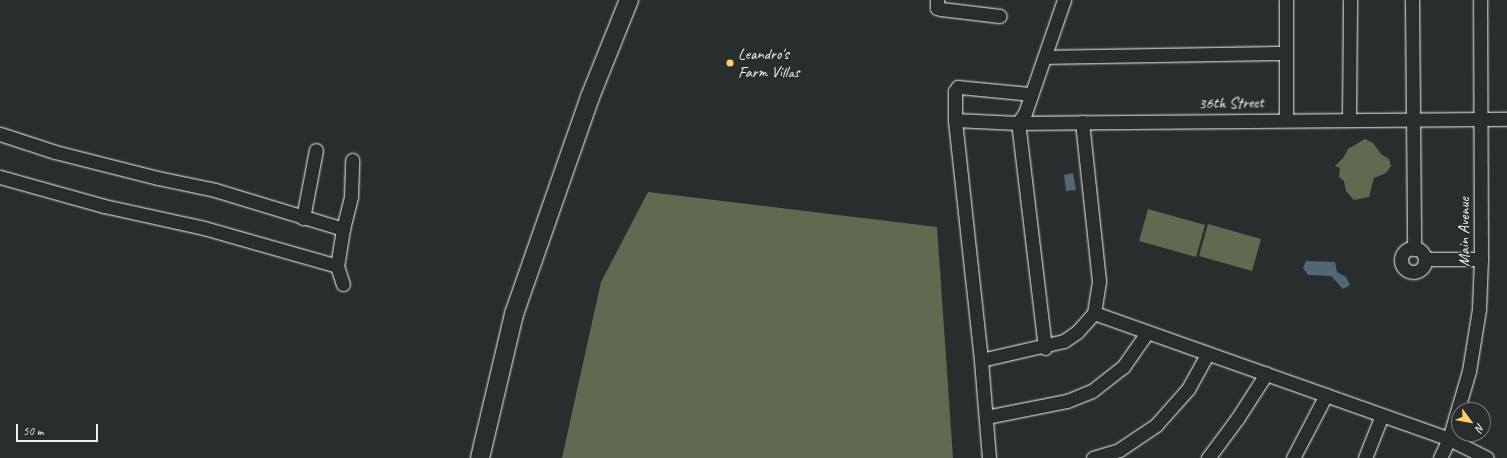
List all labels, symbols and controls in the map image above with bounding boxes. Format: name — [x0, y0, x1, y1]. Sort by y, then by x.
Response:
place label: Leandro's Farm Villas — [738, 44, 799, 82]
marker: Leandro's Farm Villas — [725, 58, 735, 68]
street label: 36th Street — [1198, 93, 1264, 113]
street label: Main Avenue — [1454, 197, 1474, 267]
north arrow — [1451, 402, 1491, 442]
scale bar — [18, 416, 100, 442]
text: N — [1473, 421, 1488, 434]
text: 50 m — [23, 423, 43, 439]

